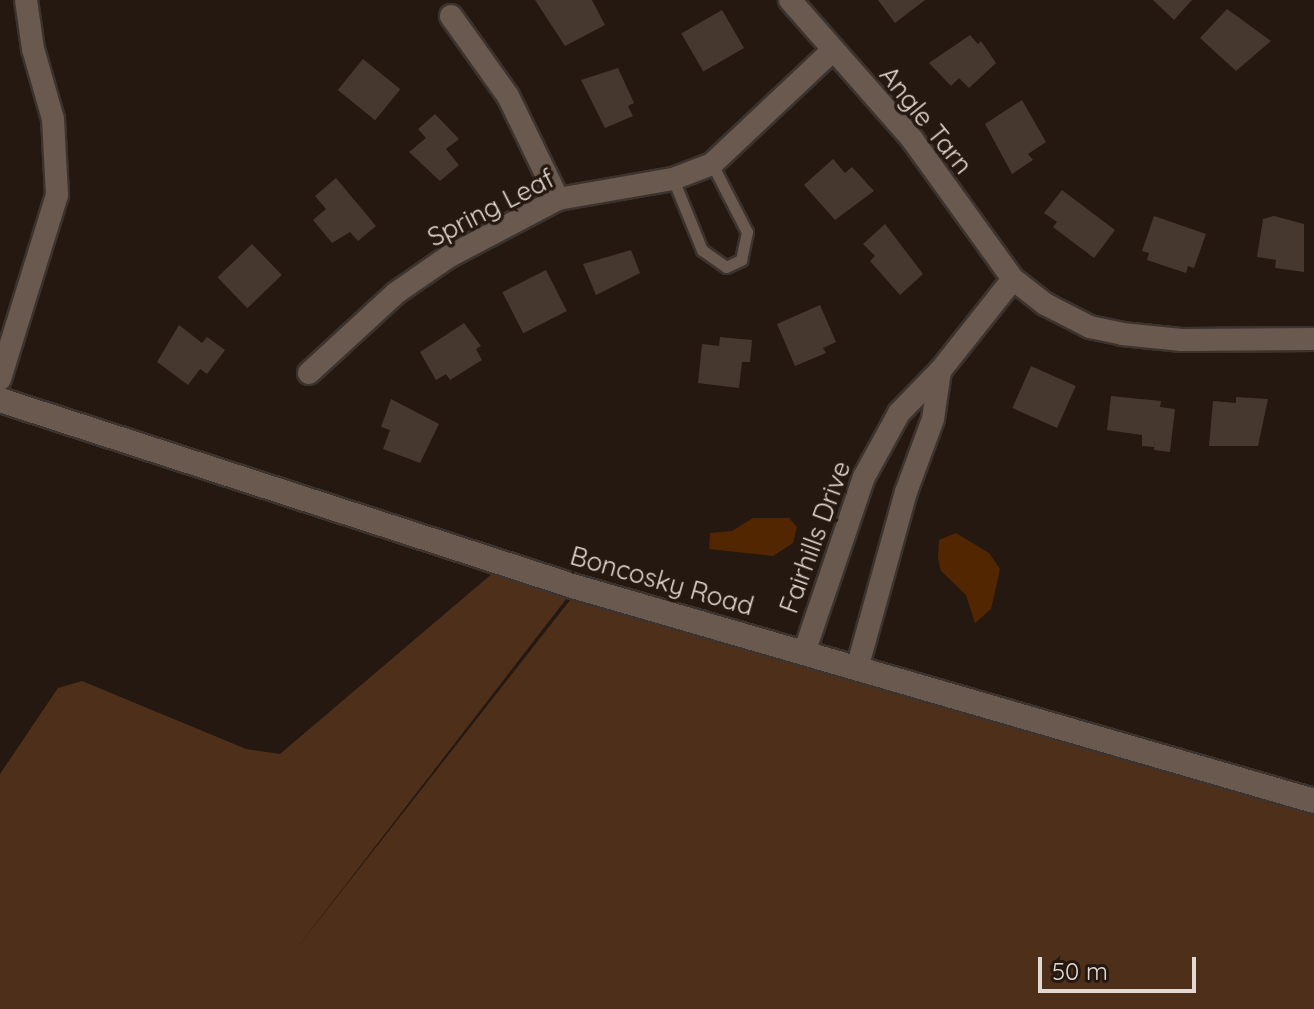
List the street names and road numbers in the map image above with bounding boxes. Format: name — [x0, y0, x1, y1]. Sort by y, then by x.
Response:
street label: Angle Tarn — [873, 60, 979, 180]
street label: Spring Leaf — [422, 163, 560, 253]
street label: Fairhills Drive — [773, 457, 857, 617]
street label: Boncosky Road — [567, 540, 757, 622]

